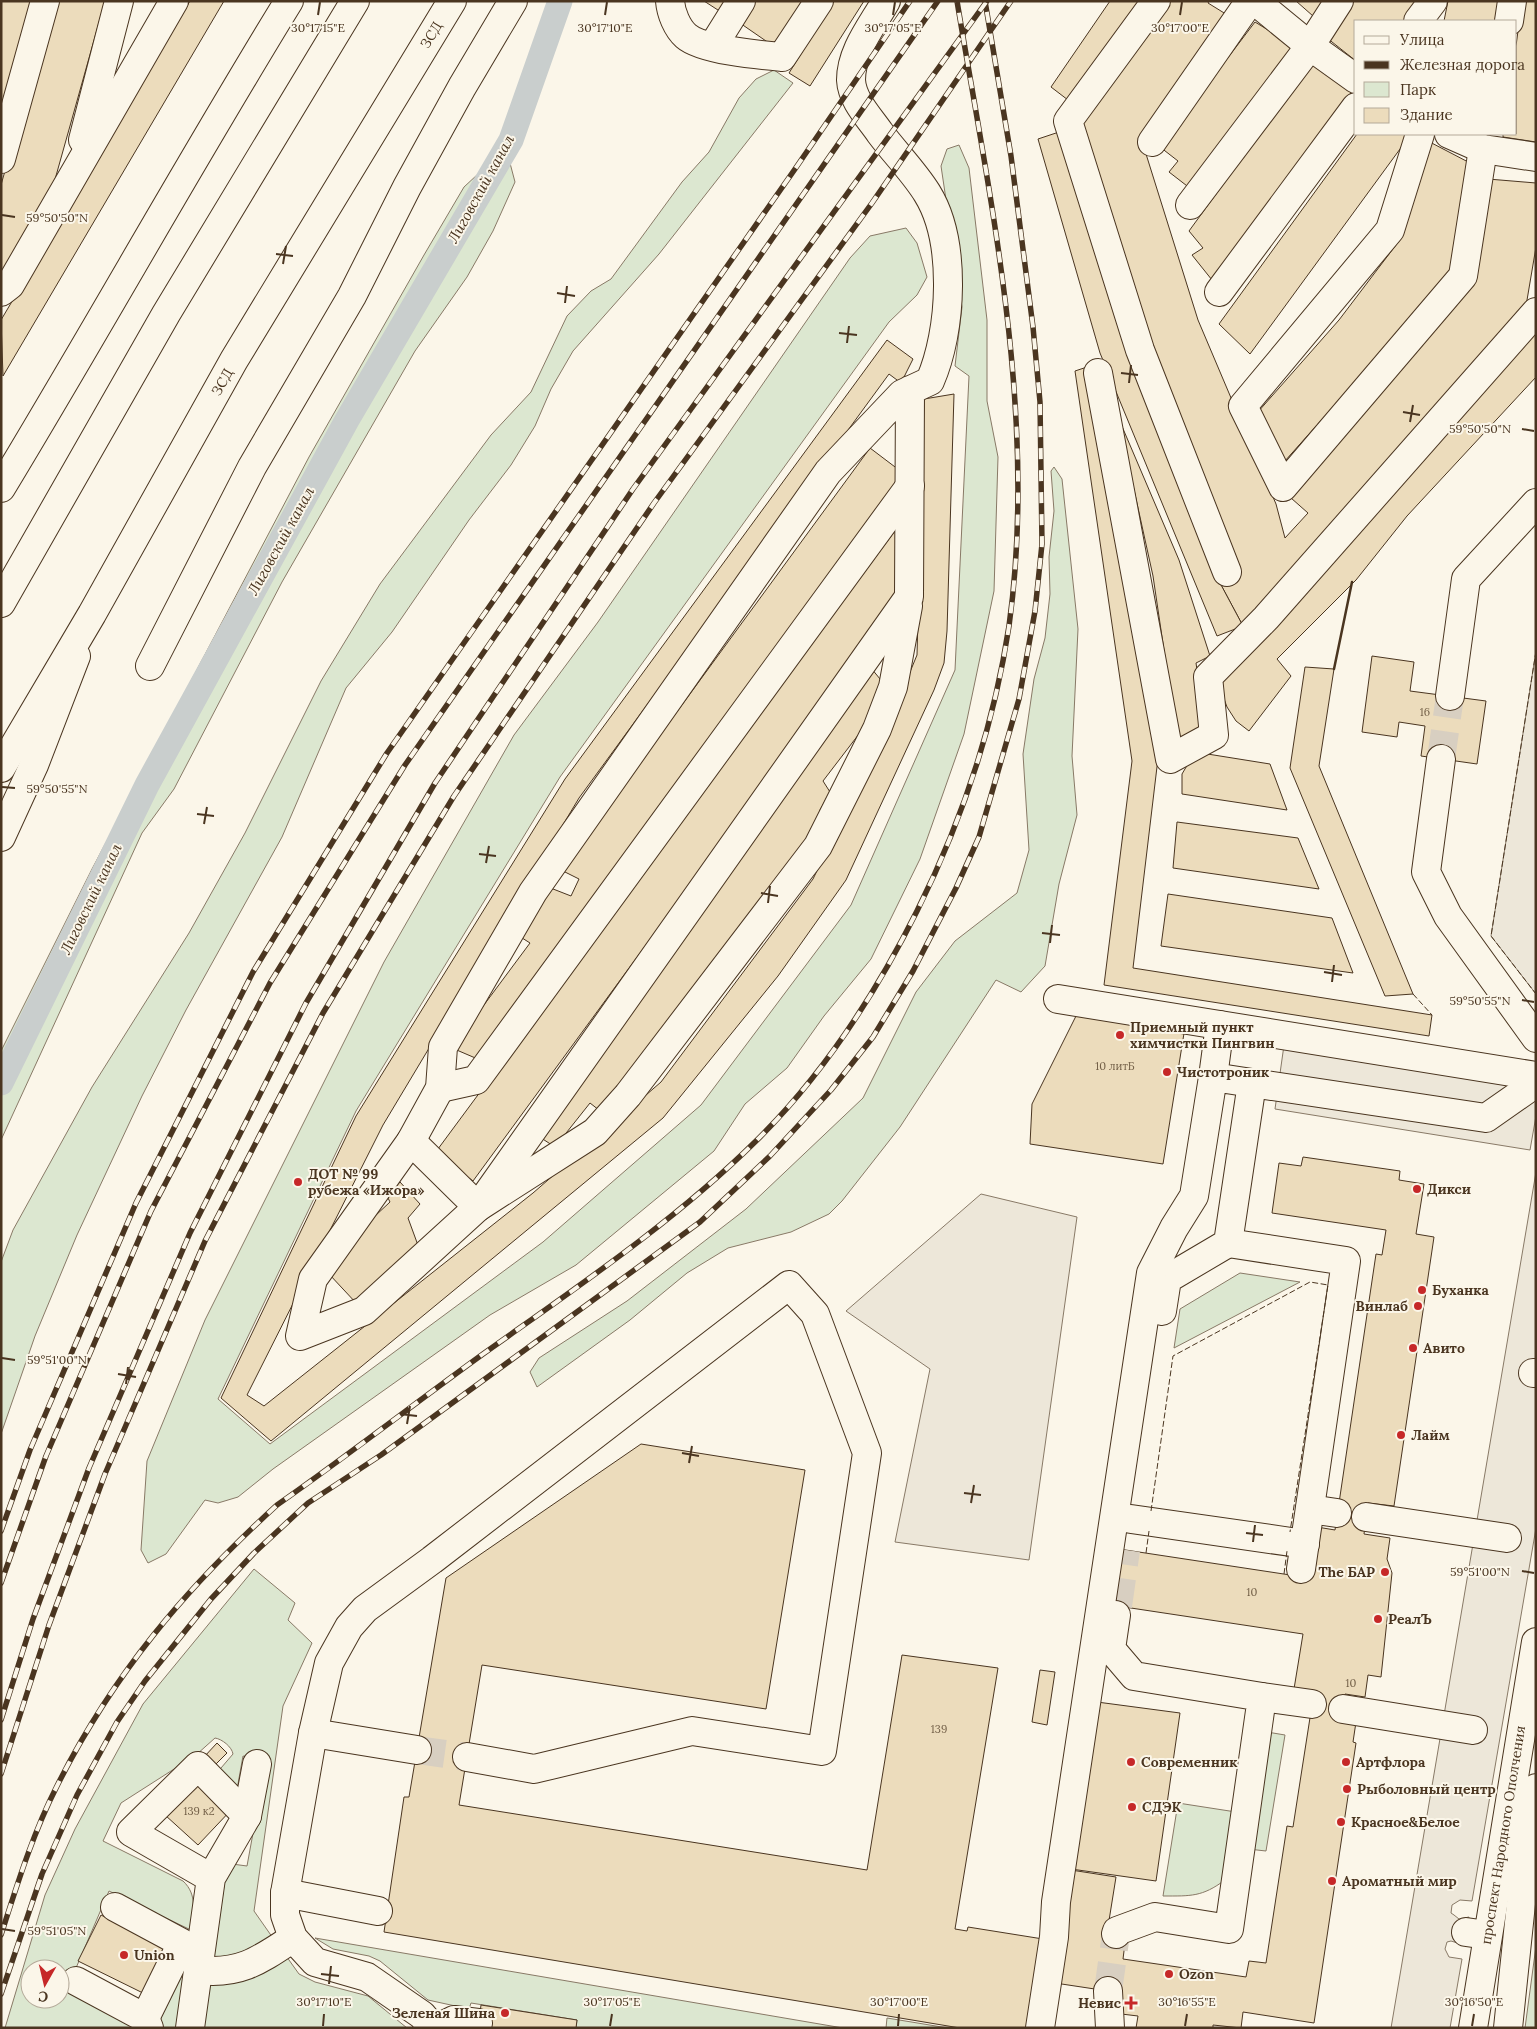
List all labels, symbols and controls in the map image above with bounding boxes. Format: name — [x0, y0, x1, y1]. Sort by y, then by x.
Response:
street label: ЗСД — [416, 18, 446, 52]
text: 30°17'15"E — [291, 20, 345, 35]
text: 30°17'10"E — [578, 20, 632, 35]
text: 30°17'05"E — [864, 20, 922, 35]
text: 30°17'00"E — [1151, 20, 1209, 35]
legend — [1354, 20, 1517, 135]
text: Улица — [1399, 30, 1445, 49]
text: Железная дорога — [1400, 55, 1525, 74]
text: Парк — [1400, 80, 1436, 99]
text: Здание — [1400, 105, 1453, 124]
water label: Лиговский канал — [443, 131, 518, 246]
text: 59°50'50"N — [26, 210, 88, 225]
street label: ЗСД — [207, 365, 237, 399]
text: 59°50'50"N — [1449, 421, 1511, 436]
water label: Лиговский канал — [243, 483, 318, 598]
house number: 16 — [1420, 705, 1430, 719]
text: 59°50'55"N — [26, 781, 88, 796]
water label: Лиговский канал — [56, 840, 126, 957]
text: 59°50'55"N — [1449, 993, 1511, 1008]
place label: Приемный пункт химчистки Пингвин — [1130, 1018, 1275, 1052]
marker: Приемный пункт химчистки Пингвин — [1114, 1029, 1126, 1041]
house number: 10 литБ — [1095, 1059, 1135, 1073]
place label: Чистотроник — [1177, 1063, 1270, 1081]
marker: Чистотроник — [1161, 1066, 1173, 1078]
place label: ДОТ № 99 рубежа «Ижора» — [308, 1165, 424, 1199]
marker: ДОТ № 99 рубежа «Ижора» — [292, 1176, 304, 1188]
place label: Дикси — [1427, 1180, 1471, 1198]
marker: Дикси — [1411, 1183, 1423, 1195]
place label: Буханка — [1432, 1281, 1490, 1299]
marker: Буханка — [1416, 1284, 1428, 1296]
place label: Винлаб — [1356, 1297, 1408, 1315]
marker: Винлаб — [1412, 1300, 1424, 1312]
place label: Авито — [1423, 1339, 1465, 1357]
marker: Авито — [1407, 1342, 1419, 1354]
text: 59°51'00"N — [27, 1352, 87, 1367]
place label: Лайм — [1411, 1426, 1450, 1444]
marker: Лайм — [1395, 1429, 1407, 1441]
place label: The БАР — [1318, 1563, 1375, 1581]
text: 59°51'00"N — [1450, 1564, 1510, 1579]
marker: The БАР — [1379, 1566, 1391, 1578]
house number: 10 — [1247, 1585, 1258, 1599]
place label: РеалЪ — [1388, 1610, 1432, 1628]
marker: РеалЪ — [1372, 1613, 1384, 1625]
house number: 10 — [1346, 1676, 1357, 1690]
house number: 139 — [931, 1722, 947, 1736]
street label: проспект Народного Ополчения — [1477, 1724, 1529, 1946]
place label: Современник — [1141, 1753, 1238, 1771]
place label: Артфлора — [1356, 1753, 1426, 1771]
marker: Современник — [1125, 1756, 1137, 1768]
marker: Артфлора — [1340, 1756, 1352, 1768]
place label: Рыболовный центр — [1357, 1780, 1496, 1798]
marker: Рыболовный центр — [1341, 1783, 1353, 1795]
place label: СДЭК — [1142, 1798, 1182, 1816]
marker: СДЭК — [1126, 1801, 1138, 1813]
house number: 139 к2 — [183, 1804, 215, 1818]
place label: Красное&Белое — [1351, 1813, 1460, 1831]
marker: Красное&Белое — [1335, 1816, 1347, 1828]
place label: Ароматный мир — [1342, 1872, 1457, 1890]
marker: Ароматный мир — [1326, 1875, 1338, 1887]
text: 59°51'05"N — [27, 1923, 87, 1938]
place label: Union — [134, 1946, 175, 1964]
marker: Union — [118, 1949, 130, 1961]
north arrow — [20, 1959, 70, 2009]
place label: Ozon — [1179, 1965, 1214, 1983]
marker: Ozon — [1163, 1968, 1175, 1980]
text: С — [37, 1987, 49, 2006]
text: 30°17'10"E — [297, 1994, 351, 2009]
text: 30°17'05"E — [583, 1994, 641, 2009]
text: 30°17'00"E — [870, 1994, 928, 2009]
place label: Невис — [1078, 1994, 1122, 2012]
text: 30°16'55"E — [1158, 1994, 1216, 2009]
text: 30°16'50"E — [1445, 1994, 1503, 2009]
marker: Невис — [1125, 1997, 1137, 2009]
place label: Зеленая Шина — [392, 2004, 496, 2022]
marker: Зеленая Шина — [499, 2007, 511, 2019]

